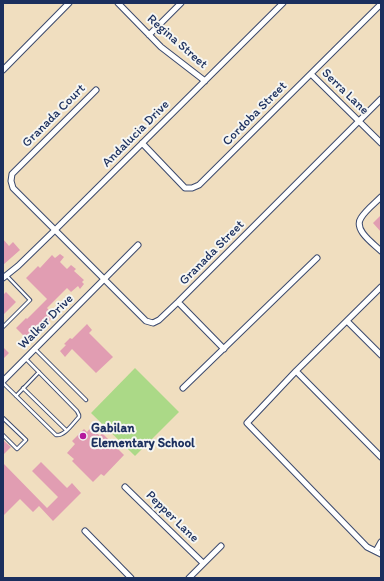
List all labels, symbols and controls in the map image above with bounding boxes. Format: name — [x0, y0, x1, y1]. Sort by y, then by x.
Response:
street label: Regina Street — [144, 12, 210, 72]
street label: Serra Lane — [318, 66, 372, 118]
street label: Cordoba Street — [220, 79, 290, 149]
street label: Granada Court — [19, 81, 89, 151]
street label: Andalucia Drive — [99, 97, 173, 171]
street label: Granada Street — [176, 217, 248, 289]
street label: Walker Drive — [15, 291, 77, 353]
place label: Gabilan Elementary School — [91, 421, 195, 452]
marker: Gabilan Elementary School — [78, 431, 88, 441]
street label: Pepper Lane — [142, 488, 202, 546]

